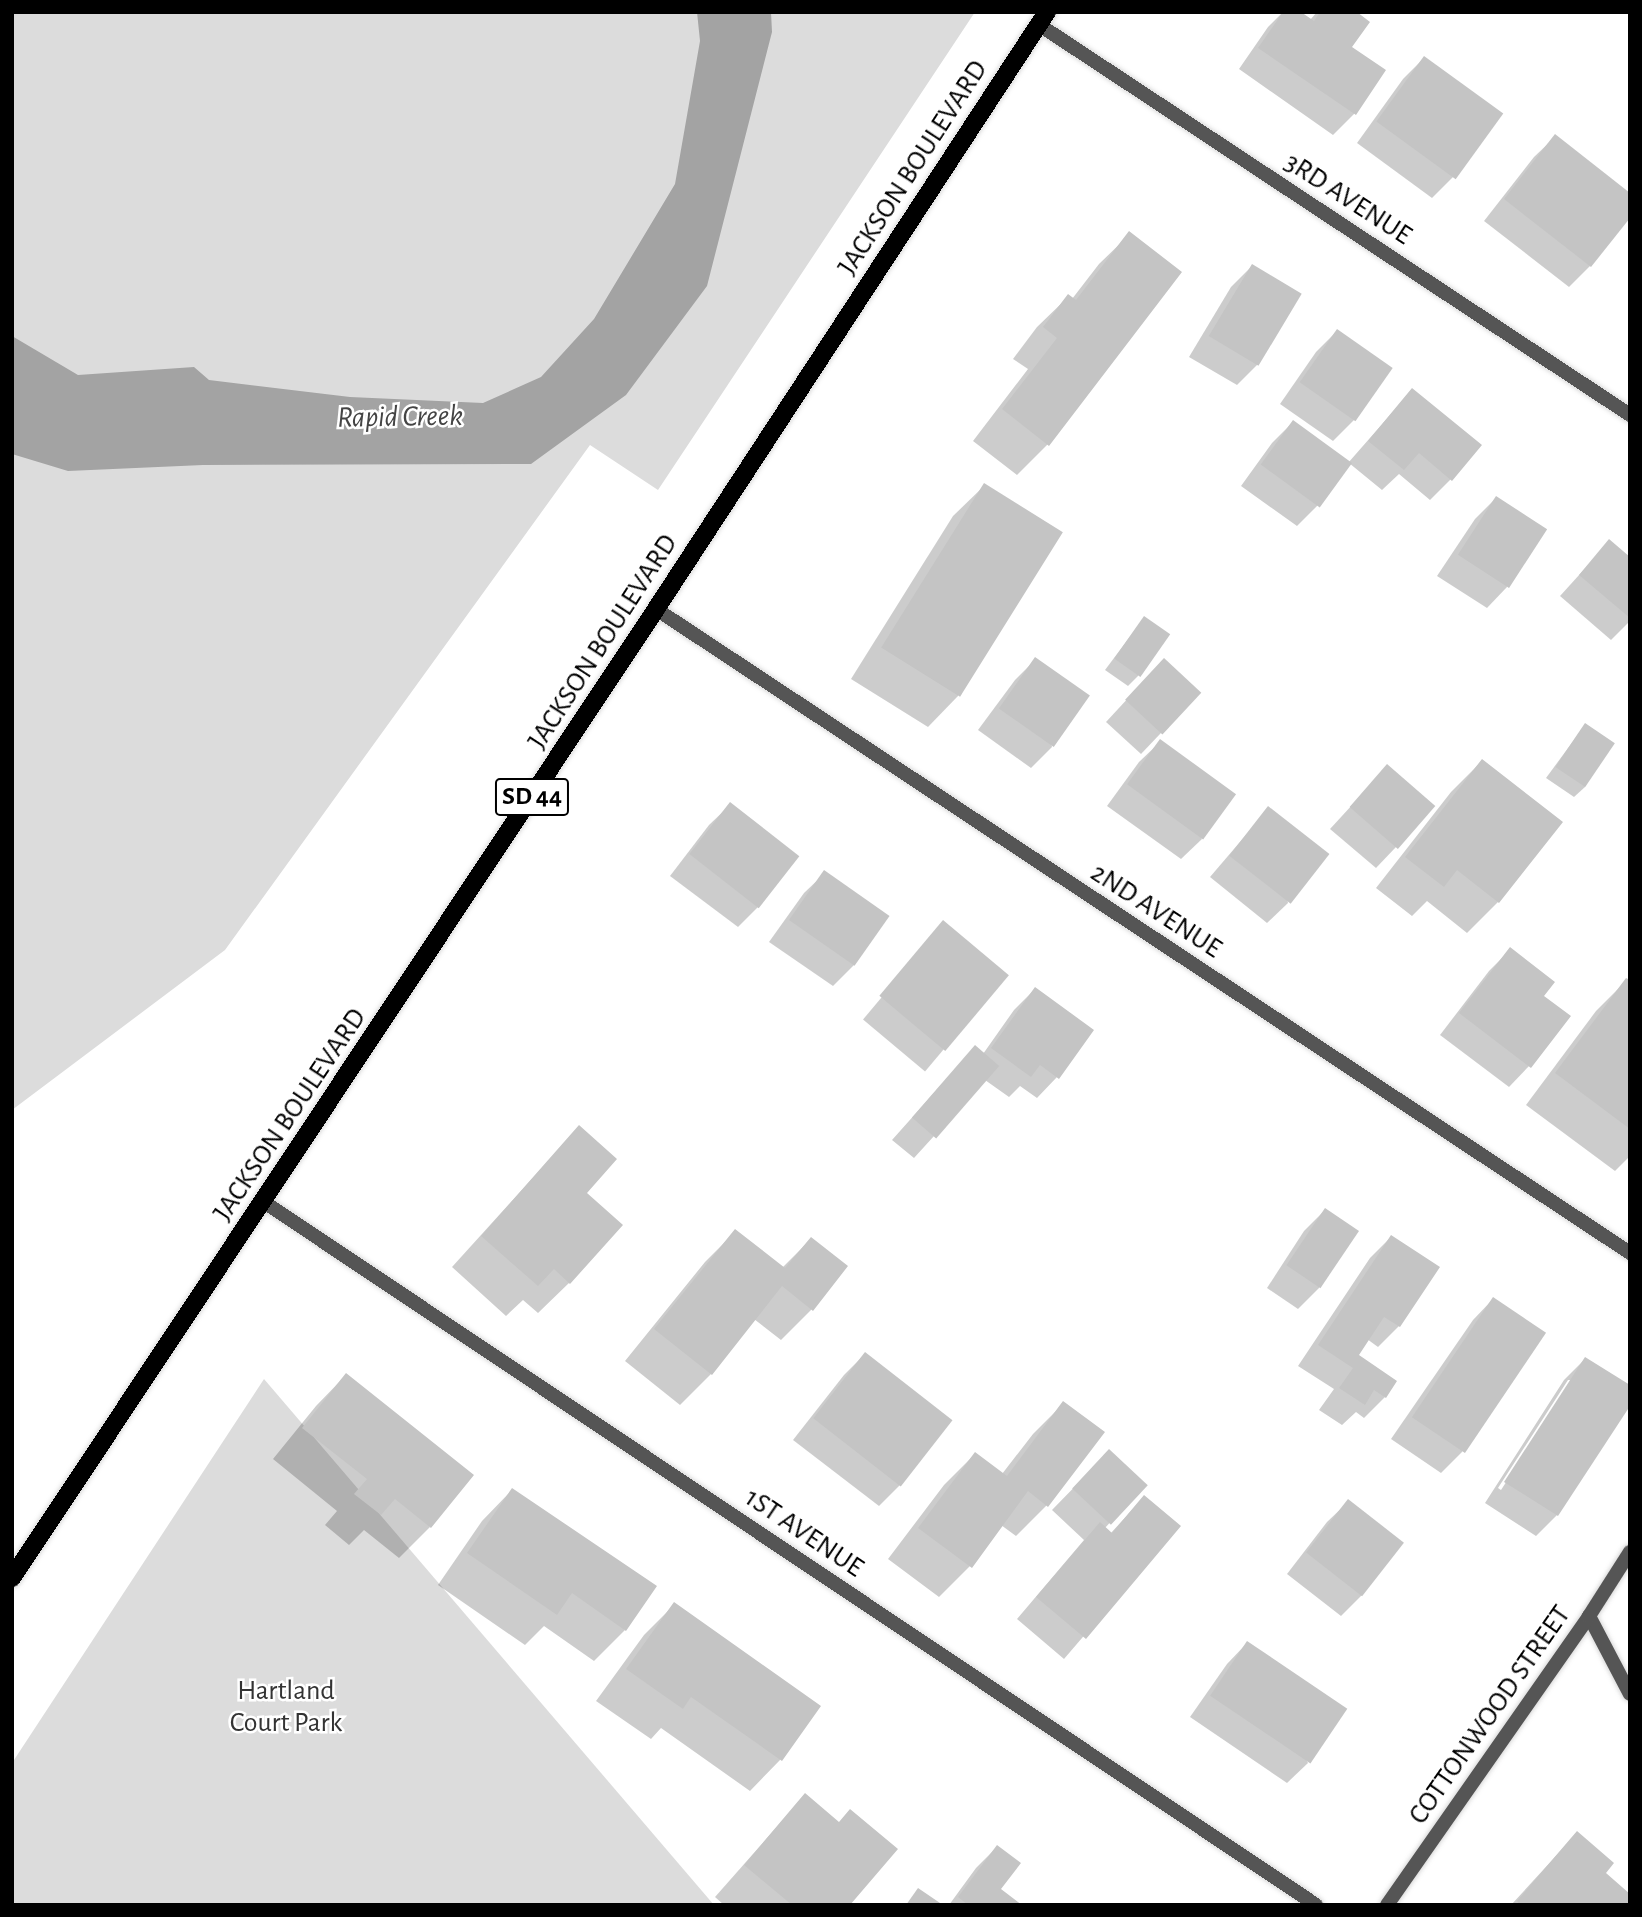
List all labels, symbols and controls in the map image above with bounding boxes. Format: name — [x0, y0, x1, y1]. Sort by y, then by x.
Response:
street label: JACKSON BOULEVARD — [831, 54, 995, 282]
street label: 3RD AVENUE — [1278, 145, 1418, 253]
water label: Rapid Creek — [337, 398, 463, 436]
street label: JACKSON BOULEVARD — [521, 528, 685, 756]
road number: SD 44 — [494, 775, 570, 820]
street label: 2ND AVENUE — [1084, 856, 1228, 966]
street label: JACKSON BOULEVARD — [206, 1002, 374, 1228]
street label: 1ST AVENUE — [738, 1481, 870, 1585]
street label: COTTONWOOD STREET — [1402, 1599, 1578, 1831]
park label: Hartland Court Park — [230, 1674, 342, 1740]

